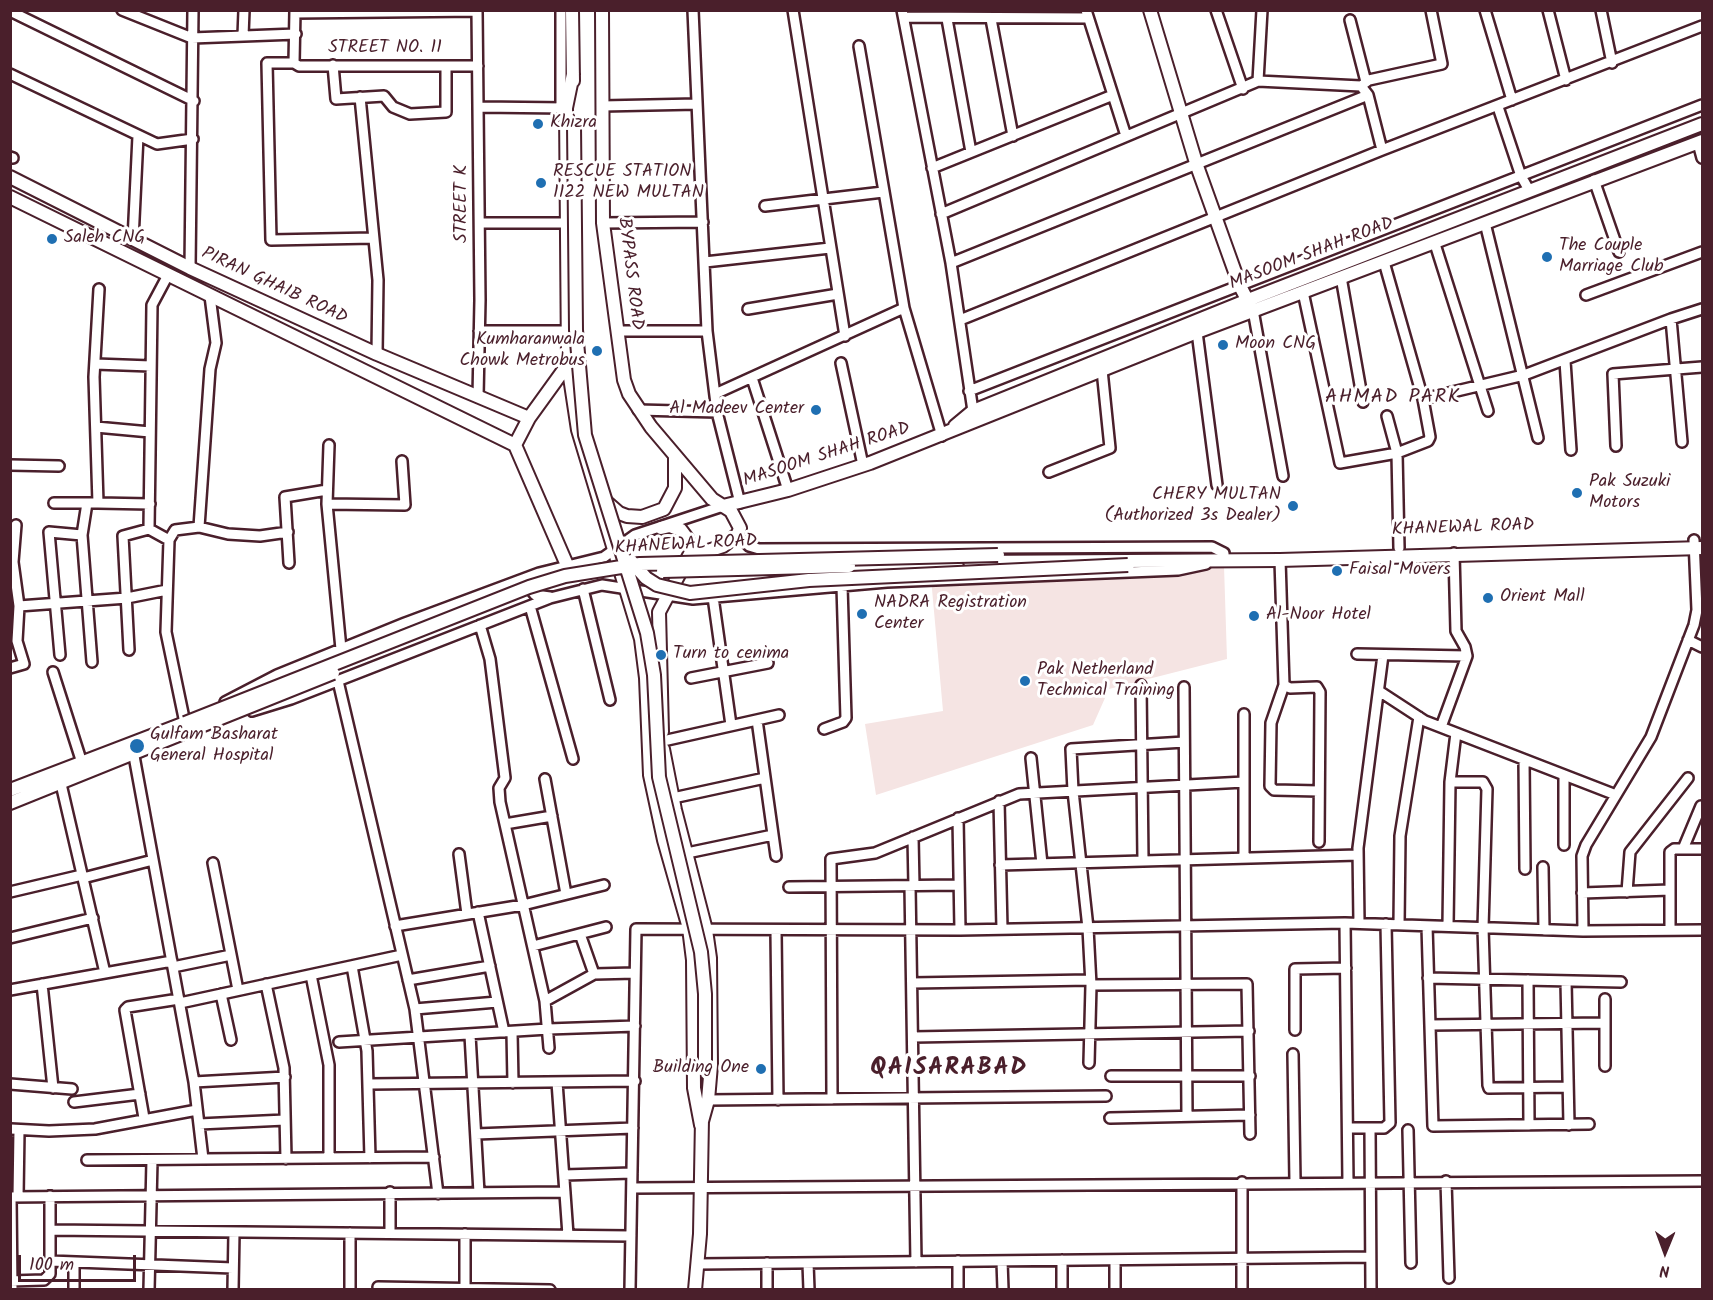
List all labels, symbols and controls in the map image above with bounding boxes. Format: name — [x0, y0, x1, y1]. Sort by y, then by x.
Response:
street label: STREET NO. 11 — [328, 38, 442, 60]
place label: Khizra — [550, 113, 597, 135]
marker: Khizra — [531, 117, 545, 131]
place label: RESCUE STATION 1122 NEW MULTAN — [553, 162, 704, 204]
street label: STREET K — [452, 165, 474, 243]
marker: RESCUE STATION 1122 NEW MULTAN — [534, 176, 548, 190]
street label: MASOOM SHAH ROAD — [1227, 214, 1397, 296]
street label: BYPASS ROAD — [611, 217, 647, 331]
place label: Saleh CNG — [64, 228, 145, 250]
marker: Saleh CNG — [45, 232, 59, 246]
place label: The Couple Marriage Club — [1559, 236, 1663, 278]
street label: PIRAN GHAIB ROAD — [198, 244, 350, 330]
marker: The Couple Marriage Club — [1540, 250, 1554, 264]
place label: Kumharanwala Chowk Metrobus — [459, 330, 585, 372]
place label: Moon CNG — [1235, 334, 1316, 356]
marker: Moon CNG — [1216, 338, 1230, 352]
marker: Kumharanwala Chowk Metrobus — [590, 344, 604, 358]
district label: AHMAD PARK — [1325, 387, 1461, 411]
place label: Al Madeev Center — [669, 399, 804, 421]
marker: Al Madeev Center — [809, 403, 823, 417]
street label: MASOOM SHAH ROAD — [741, 419, 913, 493]
place label: Pak Suzuki Motors — [1589, 472, 1670, 514]
place label: CHERY MULTAN (Authorized 3s Dealer) — [1105, 485, 1281, 528]
marker: Pak Suzuki Motors — [1570, 486, 1584, 500]
marker: CHERY MULTAN (Authorized 3s Dealer) — [1286, 499, 1300, 513]
street label: KHANEWAL ROAD — [1391, 516, 1535, 542]
street label: KHANEWAL ROAD — [614, 531, 758, 561]
place label: Faisal Movers — [1349, 560, 1451, 582]
marker: Faisal Movers — [1330, 564, 1344, 578]
place label: Orient Mall — [1500, 587, 1585, 609]
marker: Orient Mall — [1481, 591, 1495, 605]
place label: NADRA Registration Center — [874, 593, 1027, 636]
place label: Al-Noor Hotel — [1266, 605, 1371, 627]
marker: NADRA Registration Center — [855, 607, 869, 621]
marker: Al-Noor Hotel — [1247, 609, 1261, 623]
place label: Turn to cenima — [673, 644, 789, 666]
marker: Turn to cenima — [654, 648, 668, 662]
place label: Pak Netherland Technical Training — [1037, 660, 1175, 702]
marker: Pak Netherland Technical Training — [1018, 674, 1032, 688]
place label: Gulfam Basharat General Hospital — [150, 725, 278, 768]
marker: Gulfam Basharat General Hospital — [128, 737, 146, 755]
district label: QAISARABAD — [870, 1056, 1028, 1084]
place label: Building One — [653, 1058, 749, 1080]
marker: Building One — [754, 1062, 768, 1076]
north arrow — [1635, 1222, 1695, 1282]
scale bar — [21, 1243, 140, 1281]
text: 100 m — [29, 1251, 74, 1280]
text: N — [1659, 1258, 1670, 1283]

